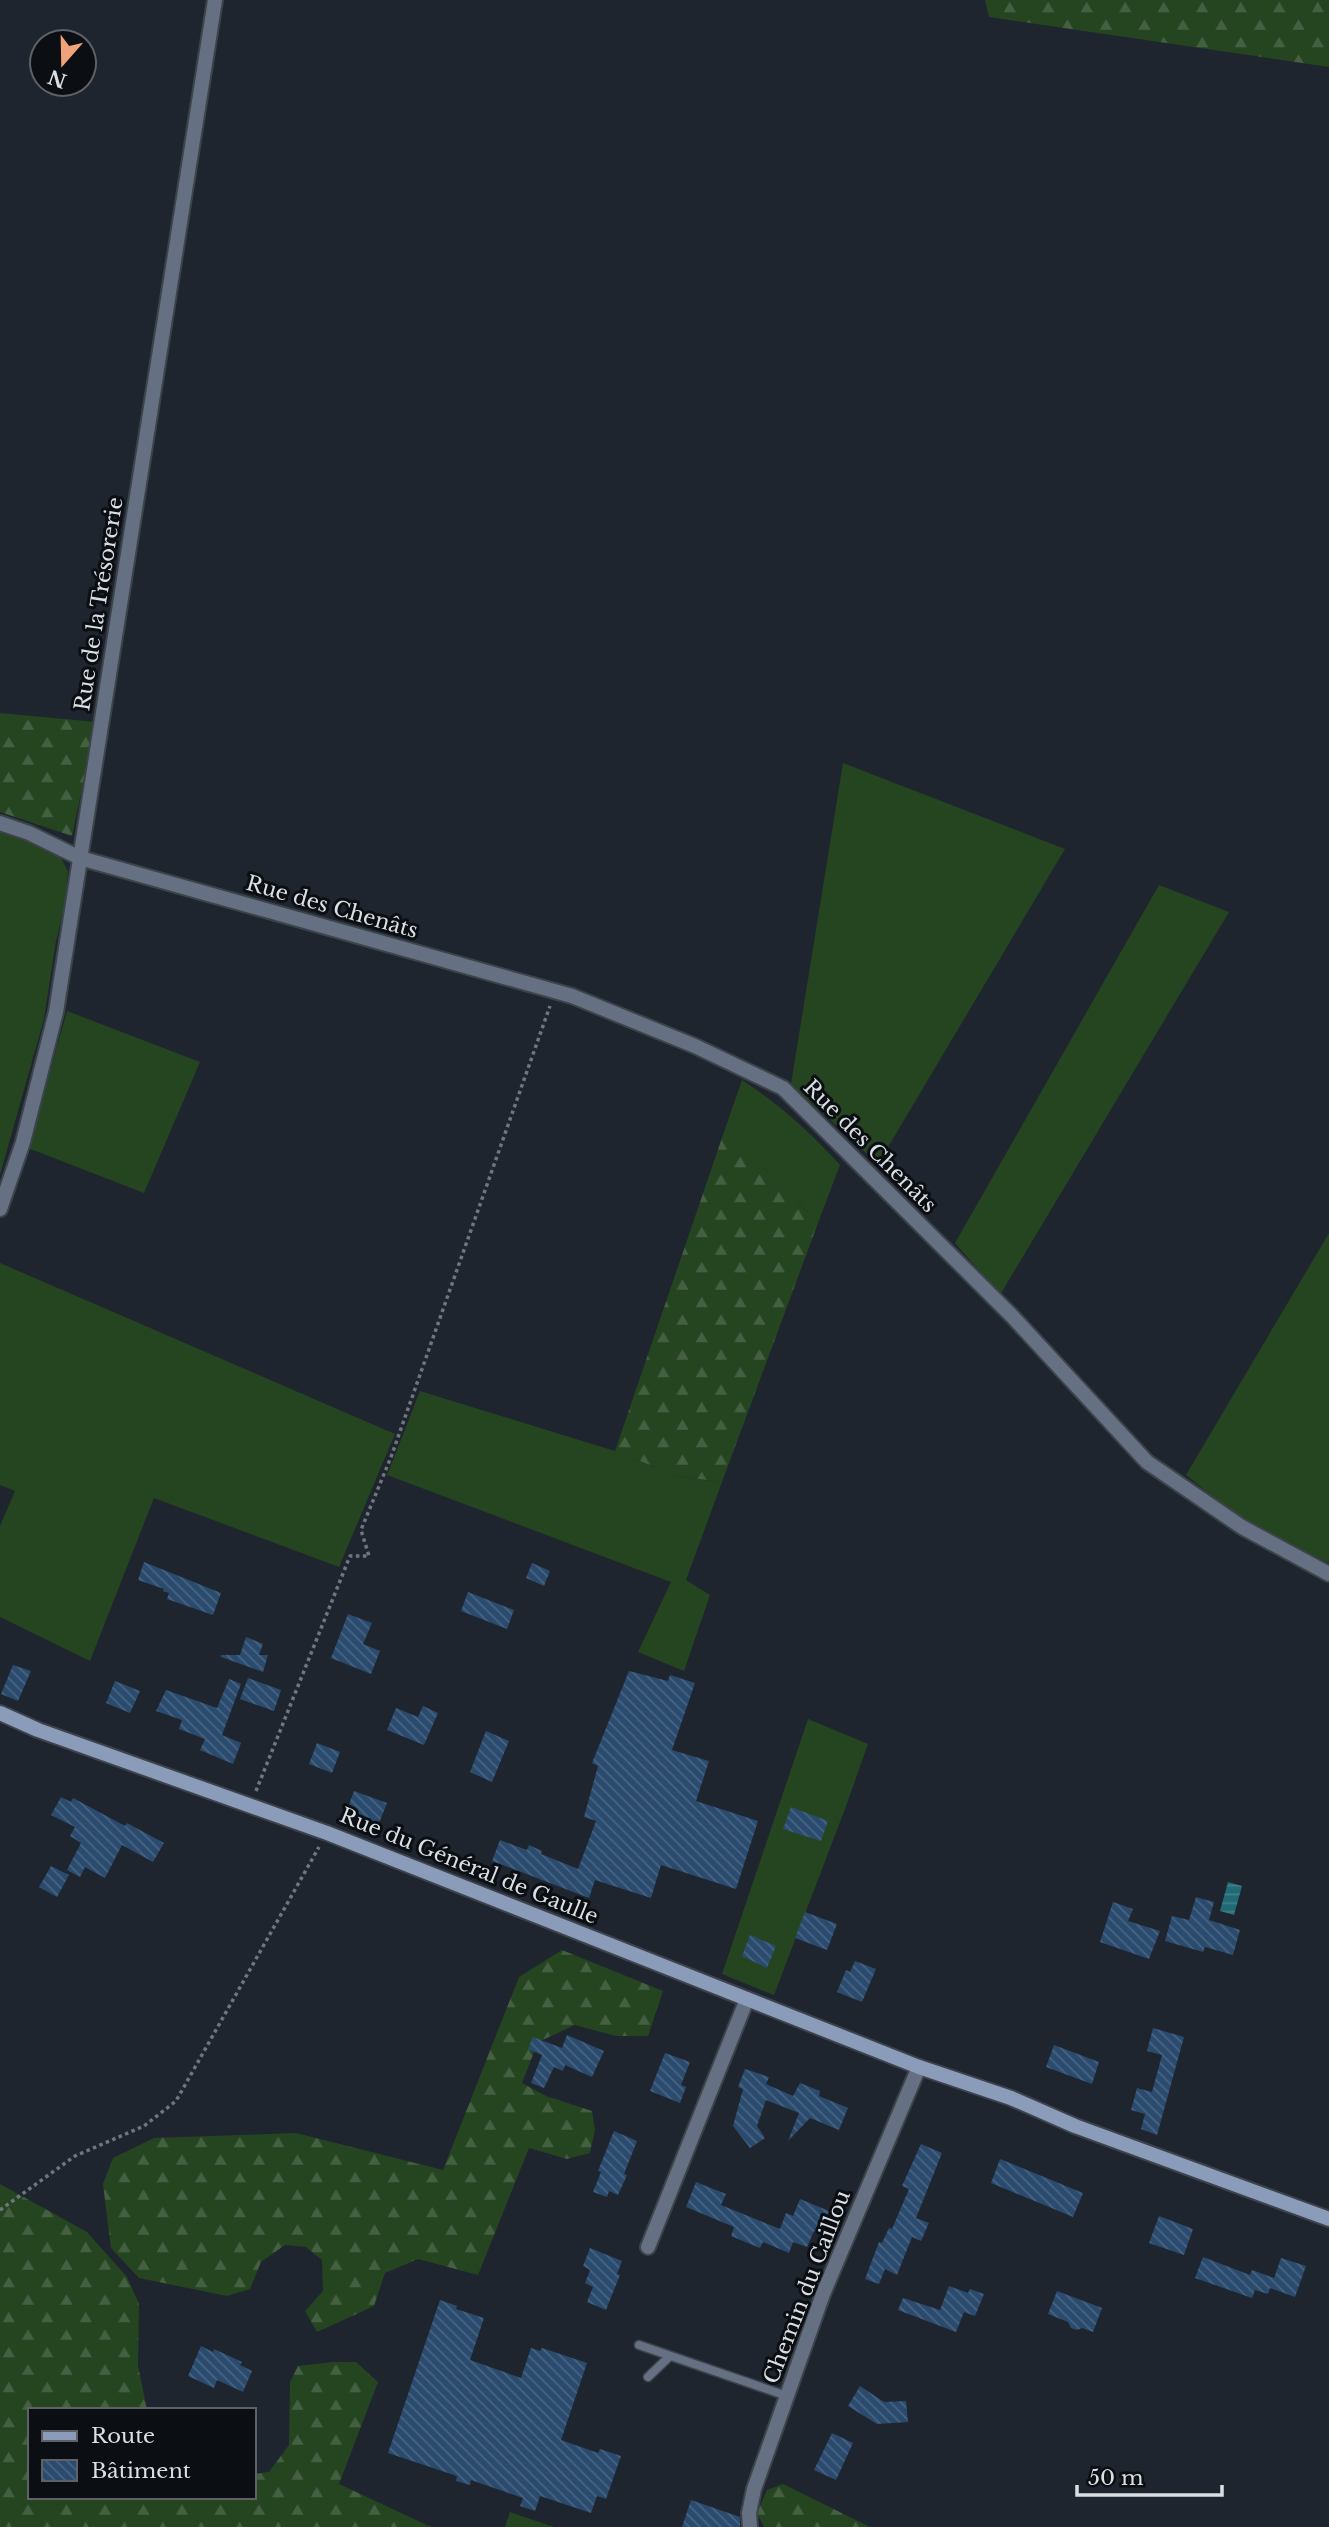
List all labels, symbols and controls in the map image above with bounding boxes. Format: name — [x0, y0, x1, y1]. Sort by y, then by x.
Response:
north arrow — [28, 28, 98, 98]
text: N — [45, 65, 70, 92]
street label: Rue de la Trésorerie — [69, 495, 129, 713]
street label: Rue des Chenâts — [243, 870, 421, 944]
street label: Rue des Chenâts — [798, 1074, 942, 1218]
street label: Rue du Général de Gaulle — [336, 1802, 602, 1930]
street label: Chemin du Caillou — [758, 2187, 856, 2387]
legend — [28, 2408, 256, 2499]
text: Route — [91, 2423, 155, 2449]
scale bar — [1077, 2454, 1222, 2498]
text: Bâtiment — [91, 2458, 191, 2484]
text: 50 m — [1088, 2465, 1144, 2491]

